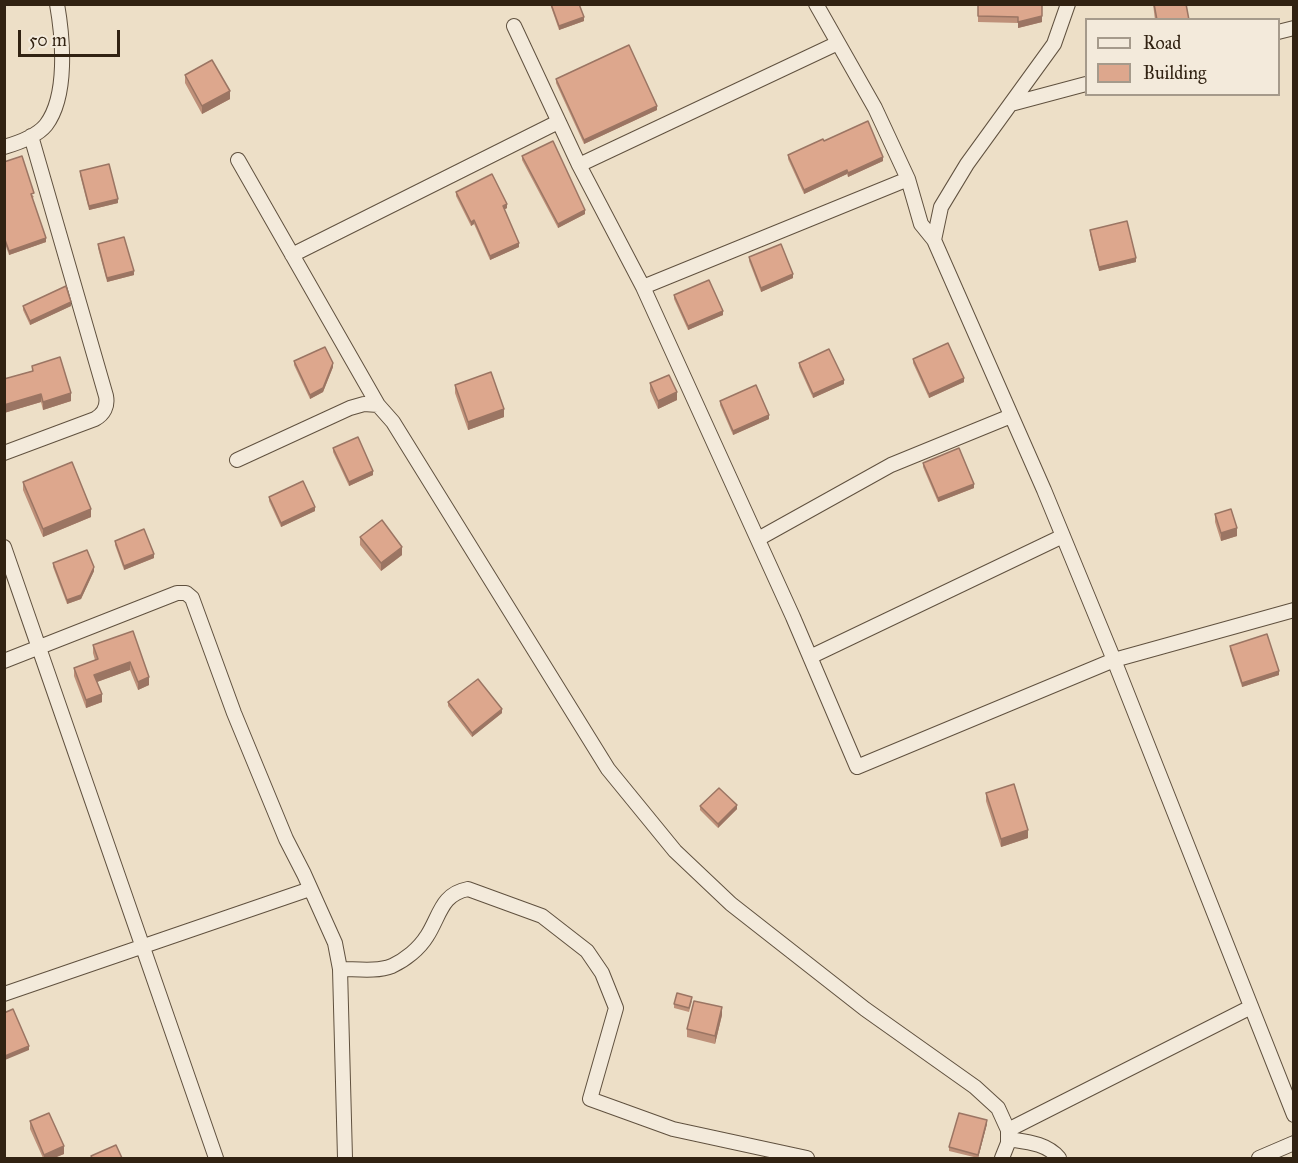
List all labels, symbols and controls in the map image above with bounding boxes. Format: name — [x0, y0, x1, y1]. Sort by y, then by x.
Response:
scale bar — [21, 18, 123, 56]
legend — [1085, 18, 1280, 96]
text: 50 m — [29, 29, 67, 51]
text: Road — [1143, 32, 1181, 54]
text: Building — [1143, 62, 1206, 84]

